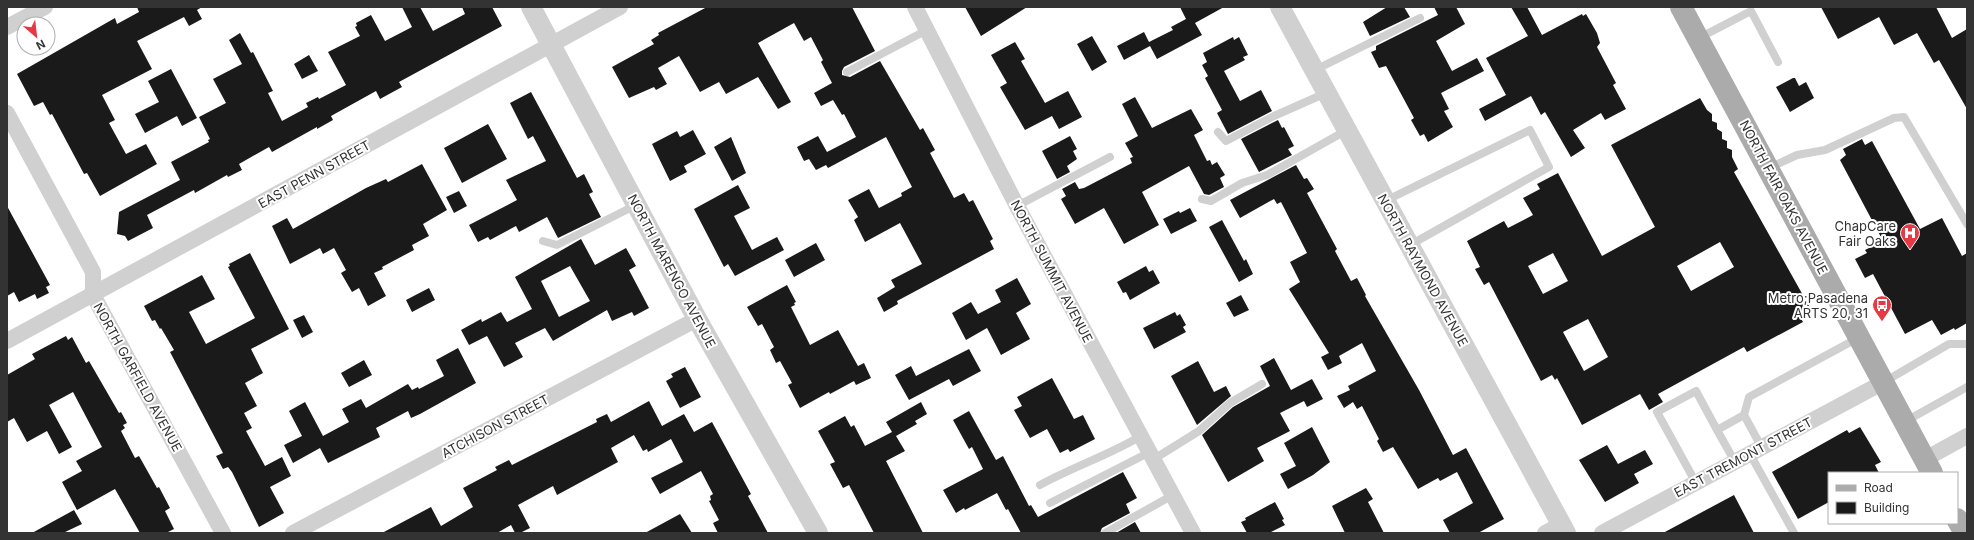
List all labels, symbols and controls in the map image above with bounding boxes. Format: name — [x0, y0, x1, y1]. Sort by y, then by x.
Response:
north arrow — [16, 16, 56, 56]
text: N — [34, 37, 48, 53]
street label: NORTH FAIR OAKS AVENUE — [1737, 117, 1831, 277]
street label: EAST PENN STREET — [255, 137, 373, 211]
street label: NORTH MARENGO AVENUE — [625, 191, 719, 351]
street label: NORTH RAYMOND AVENUE — [1374, 191, 1472, 349]
street label: NORTH SUMMIT AVENUE — [1008, 197, 1096, 345]
place label: ChapCare Fair Oaks — [1835, 218, 1896, 249]
hospital icon: ChapCare Fair Oaks — [1899, 222, 1921, 250]
place label: Metro;Pasadena ARTS 20, 31 — [1768, 290, 1868, 321]
bus stop icon: Metro;Pasadena ARTS 20, 31 — [1871, 294, 1893, 322]
street label: NORTH GARFIELD AVENUE — [90, 300, 186, 454]
street label: ATCHISON STREET — [439, 391, 551, 461]
street label: EAST TREMONT STREET — [1671, 414, 1815, 500]
legend — [1828, 472, 1958, 524]
text: Road — [1864, 480, 1893, 495]
text: Building — [1864, 500, 1909, 515]

